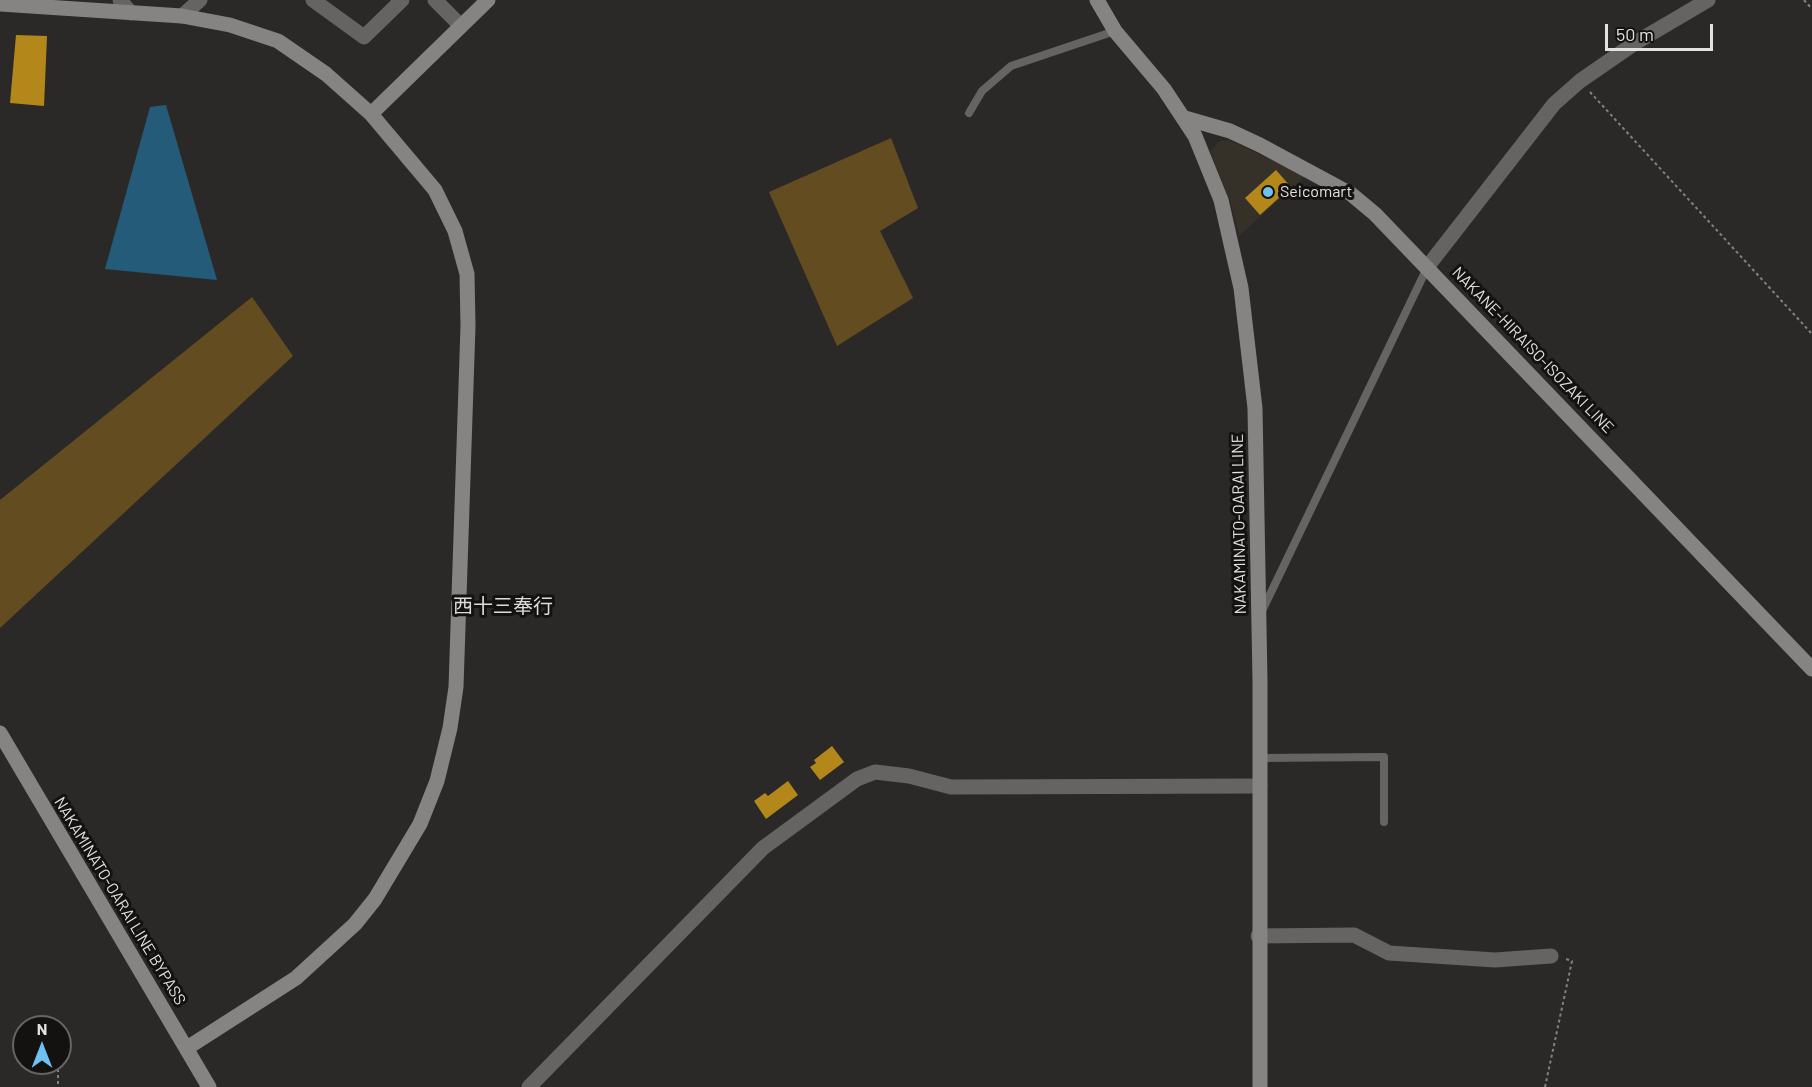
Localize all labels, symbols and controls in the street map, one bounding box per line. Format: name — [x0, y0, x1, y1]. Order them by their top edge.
scale bar — [1608, 12, 1716, 50]
text: 50 m — [1616, 23, 1654, 45]
place label: Seicomart — [1280, 182, 1352, 202]
marker: Seicomart — [1261, 185, 1275, 199]
street label: NAKANE-HIRAISO-ISOZAKI LINE — [1448, 263, 1618, 437]
street label: NAKAMINATO-OARAI LINE — [1228, 434, 1250, 614]
district label: 西十三奉行 — [453, 594, 553, 618]
street label: NAKAMINATO-OARAI LINE BYPASS — [50, 793, 190, 1009]
north arrow — [12, 1015, 72, 1075]
text: N — [37, 1019, 47, 1038]

